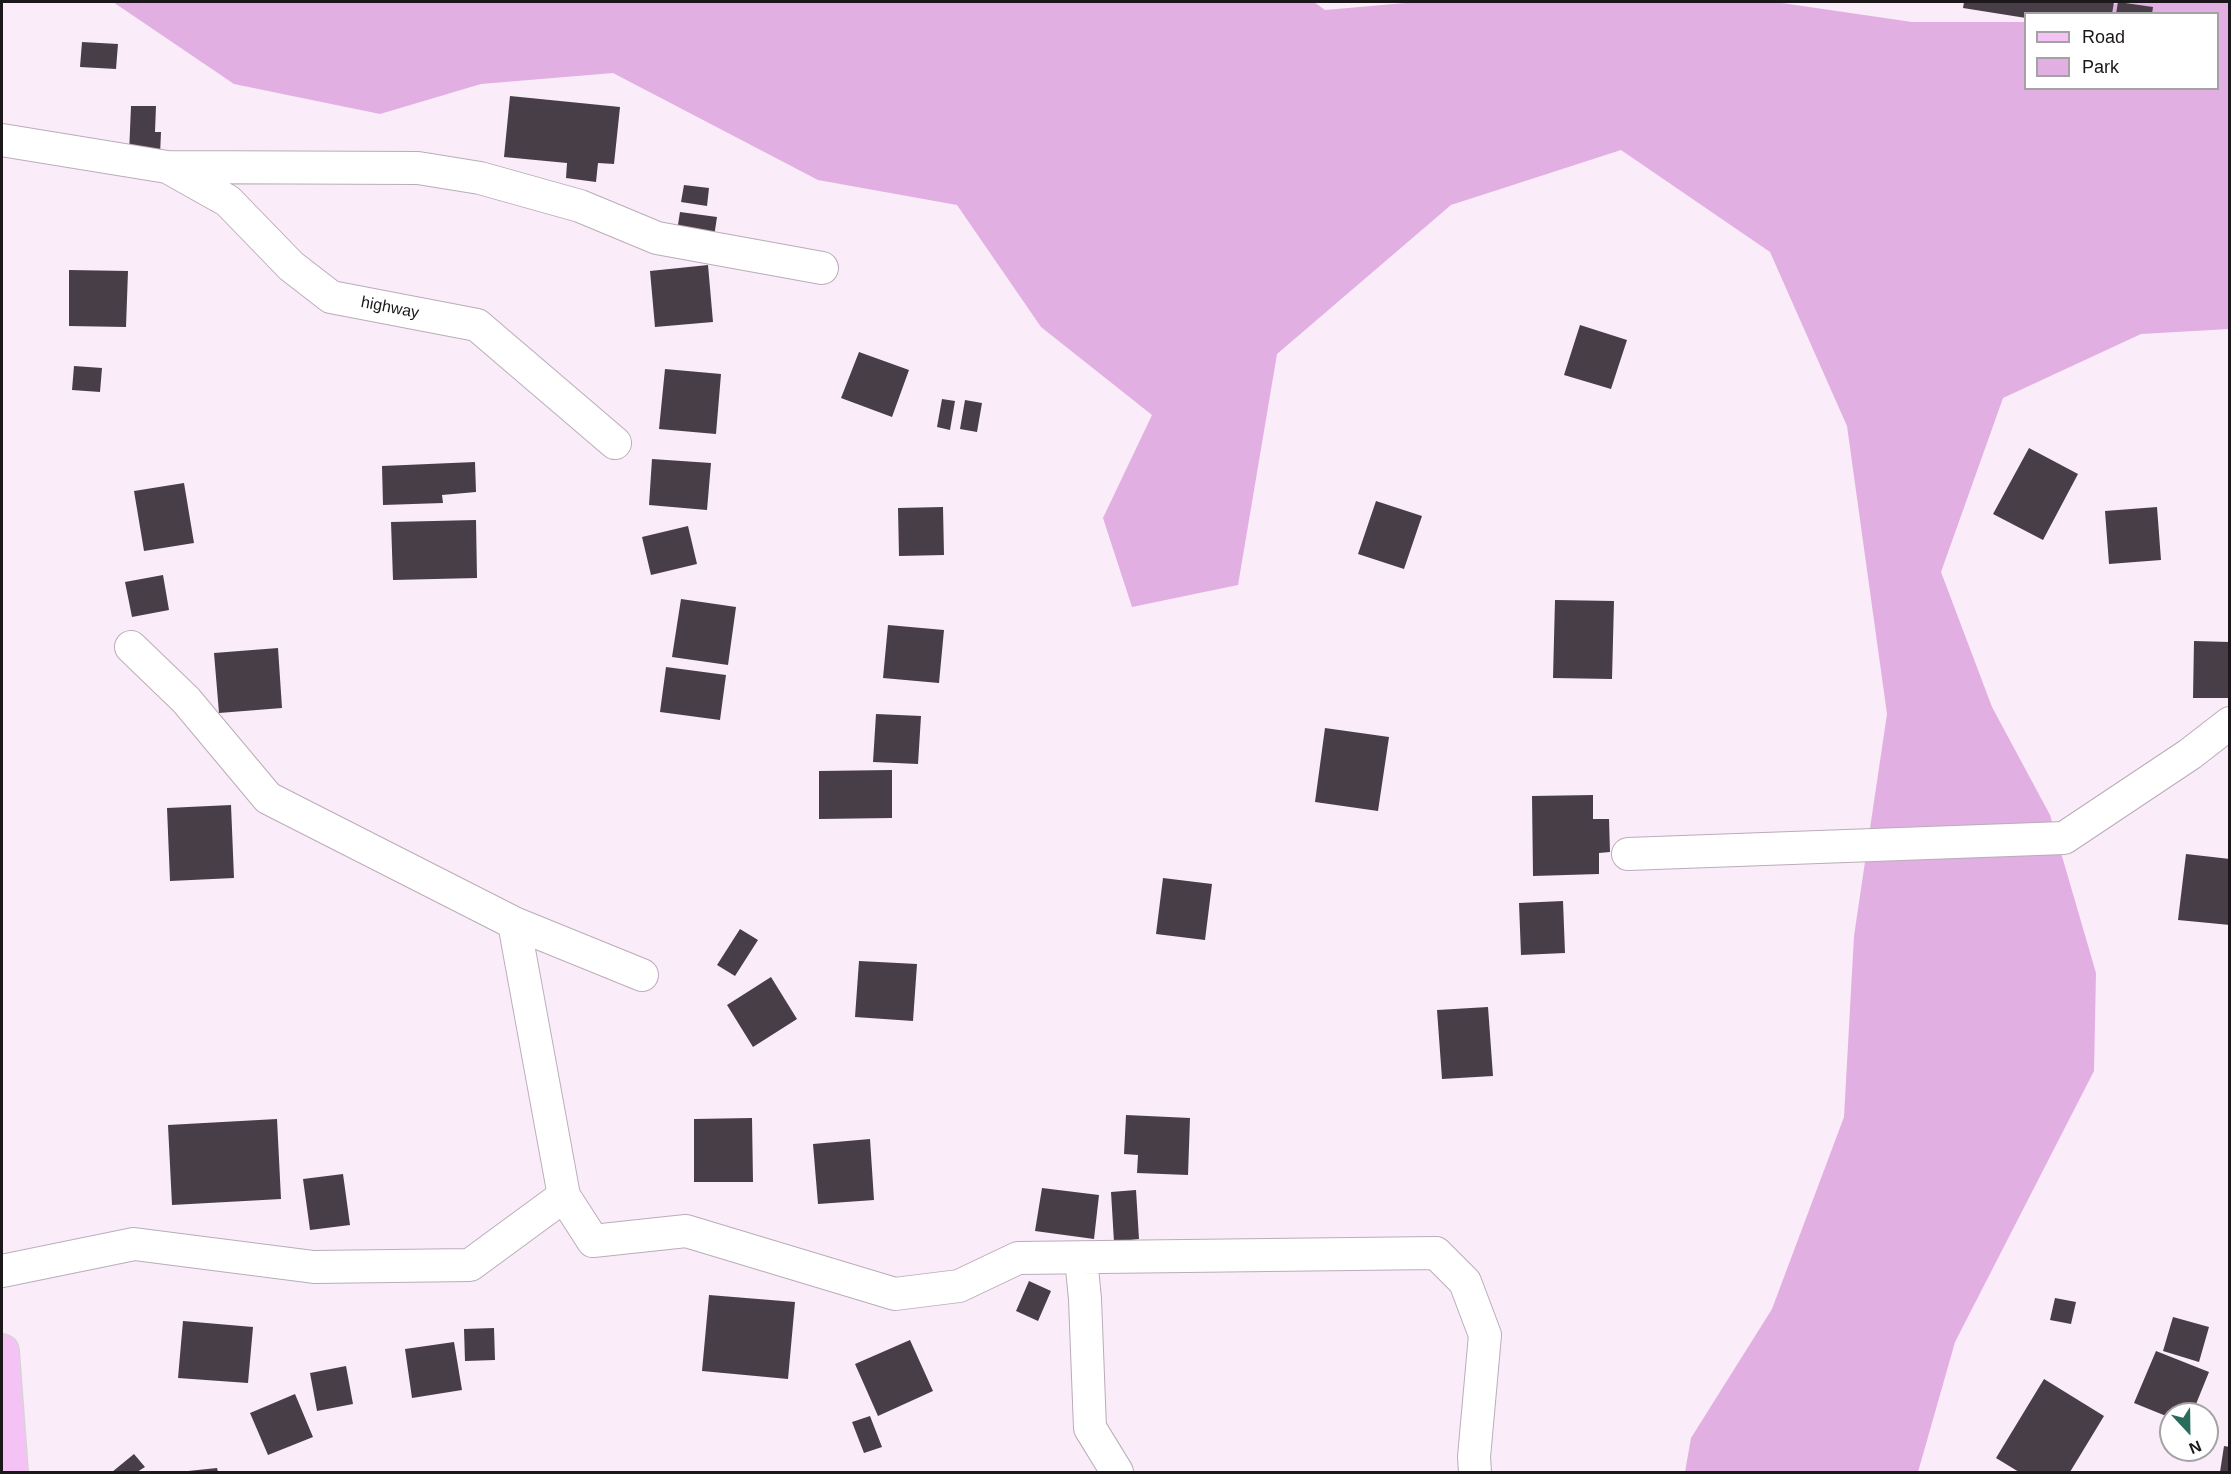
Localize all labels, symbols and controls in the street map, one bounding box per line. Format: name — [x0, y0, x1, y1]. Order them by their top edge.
legend — [2024, 12, 2219, 90]
text: Road — [2082, 27, 2125, 47]
text: Park — [2082, 57, 2119, 77]
street label: highway — [359, 293, 421, 323]
north arrow — [2159, 1402, 2219, 1462]
text: N — [2187, 1437, 2204, 1457]

